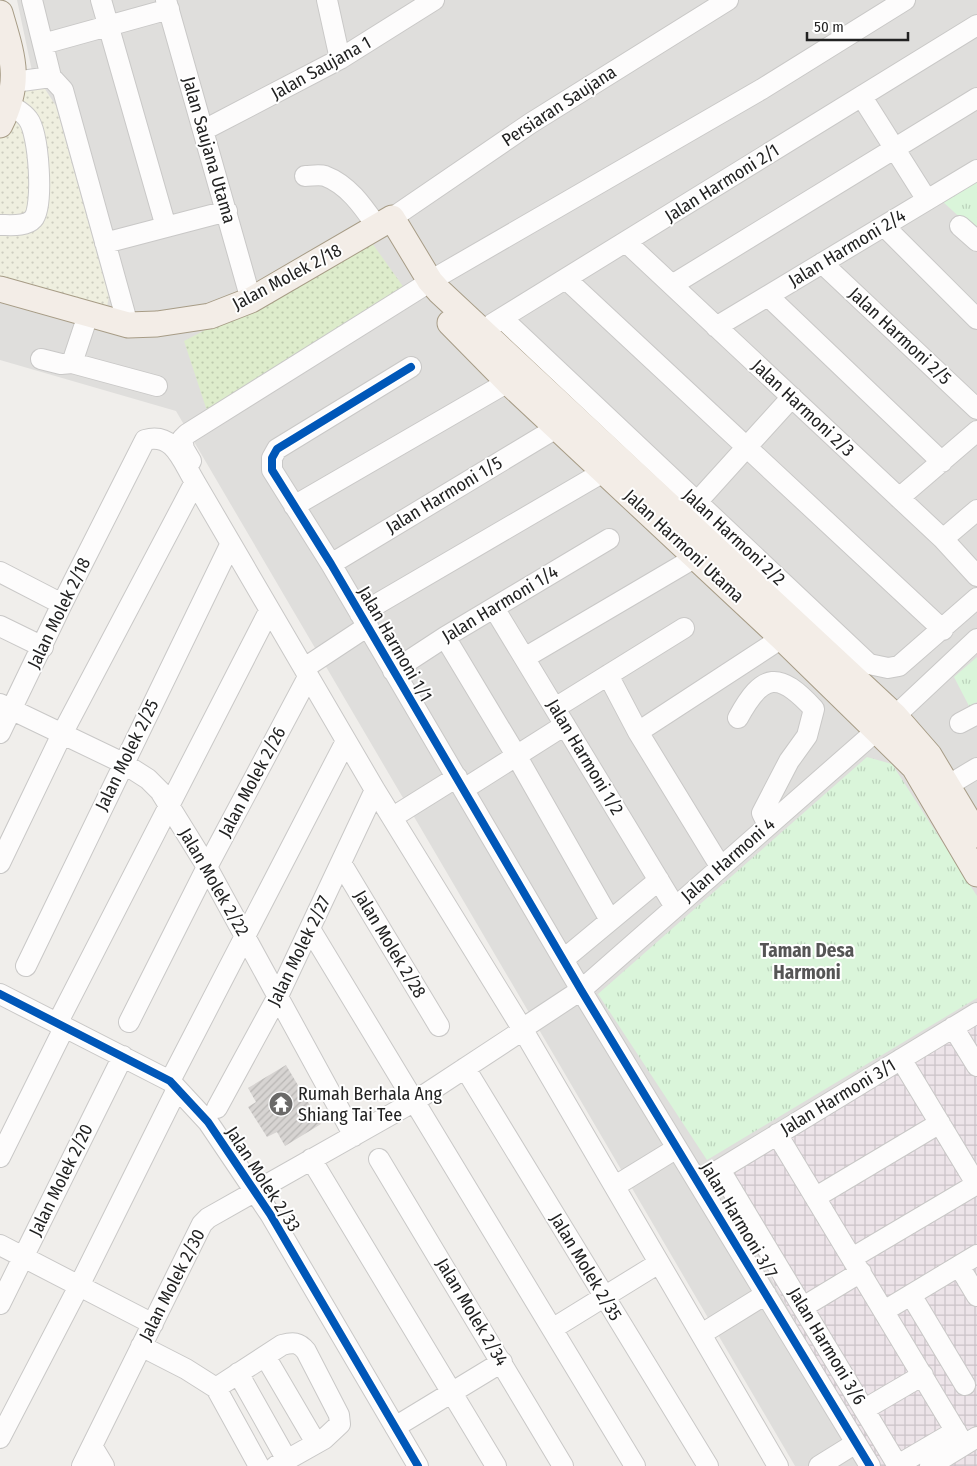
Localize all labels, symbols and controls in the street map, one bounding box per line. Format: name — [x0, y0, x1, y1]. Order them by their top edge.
scale bar — [807, 10, 908, 42]
text: 50 m — [814, 18, 844, 36]
street label: Jalan Saujana 1 — [267, 32, 375, 104]
street label: Persiaran Saujana — [498, 61, 620, 151]
street label: Jalan Saujana Utama — [178, 74, 241, 226]
street label: Jalan Harmoni 2/1 — [661, 139, 783, 227]
street label: Jalan Harmoni 2/4 — [785, 204, 910, 292]
street label: Jalan Molek 2/18 — [229, 239, 345, 315]
street label: Jalan Harmoni 2/5 — [844, 283, 956, 389]
street label: Jalan Harmoni 2/3 — [747, 355, 859, 461]
street label: Jalan Harmoni 1/5 — [382, 452, 506, 538]
street label: Jalan Harmoni 2/2 — [678, 484, 790, 590]
street label: Jalan Harmoni Utama — [619, 485, 749, 607]
street label: Jalan Molek 2/18 — [23, 554, 95, 672]
street label: Jalan Harmoni 1/4 — [438, 561, 562, 647]
street label: Jalan Harmoni 1/1 — [353, 582, 437, 706]
street label: Jalan Harmoni 1/2 — [542, 695, 628, 819]
street label: Jalan Molek 2/25 — [91, 696, 163, 814]
street label: Jalan Molek 2/26 — [214, 723, 290, 841]
street label: Jalan Harmoni 4 — [677, 813, 780, 907]
street label: Jalan Molek 2/22 — [174, 824, 254, 940]
street label: Jalan Molek 2/28 — [349, 886, 431, 1002]
street label: Jalan Molek 2/27 — [263, 892, 335, 1010]
district label: Taman Desa Harmoni — [760, 939, 854, 984]
street label: Jalan Harmoni 3/1 — [776, 1054, 900, 1140]
place label: Rumah Berhala Ang Shiang Tai Tee — [298, 1083, 442, 1126]
temple icon: Rumah Berhala Ang Shiang Tai Tee — [268, 1091, 294, 1117]
street label: Jalan Molek 2/20 — [24, 1120, 98, 1240]
street label: Jalan Molek 2/33 — [221, 1122, 305, 1236]
street label: Jalan Harmoni 3/7 — [696, 1158, 782, 1282]
street label: Jalan Molek 2/35 — [545, 1209, 627, 1325]
street label: Jalan Molek 2/30 — [134, 1225, 210, 1345]
street label: Jalan Molek 2/34 — [431, 1254, 513, 1370]
street label: Jalan Harmoni 3/6 — [783, 1283, 871, 1409]

